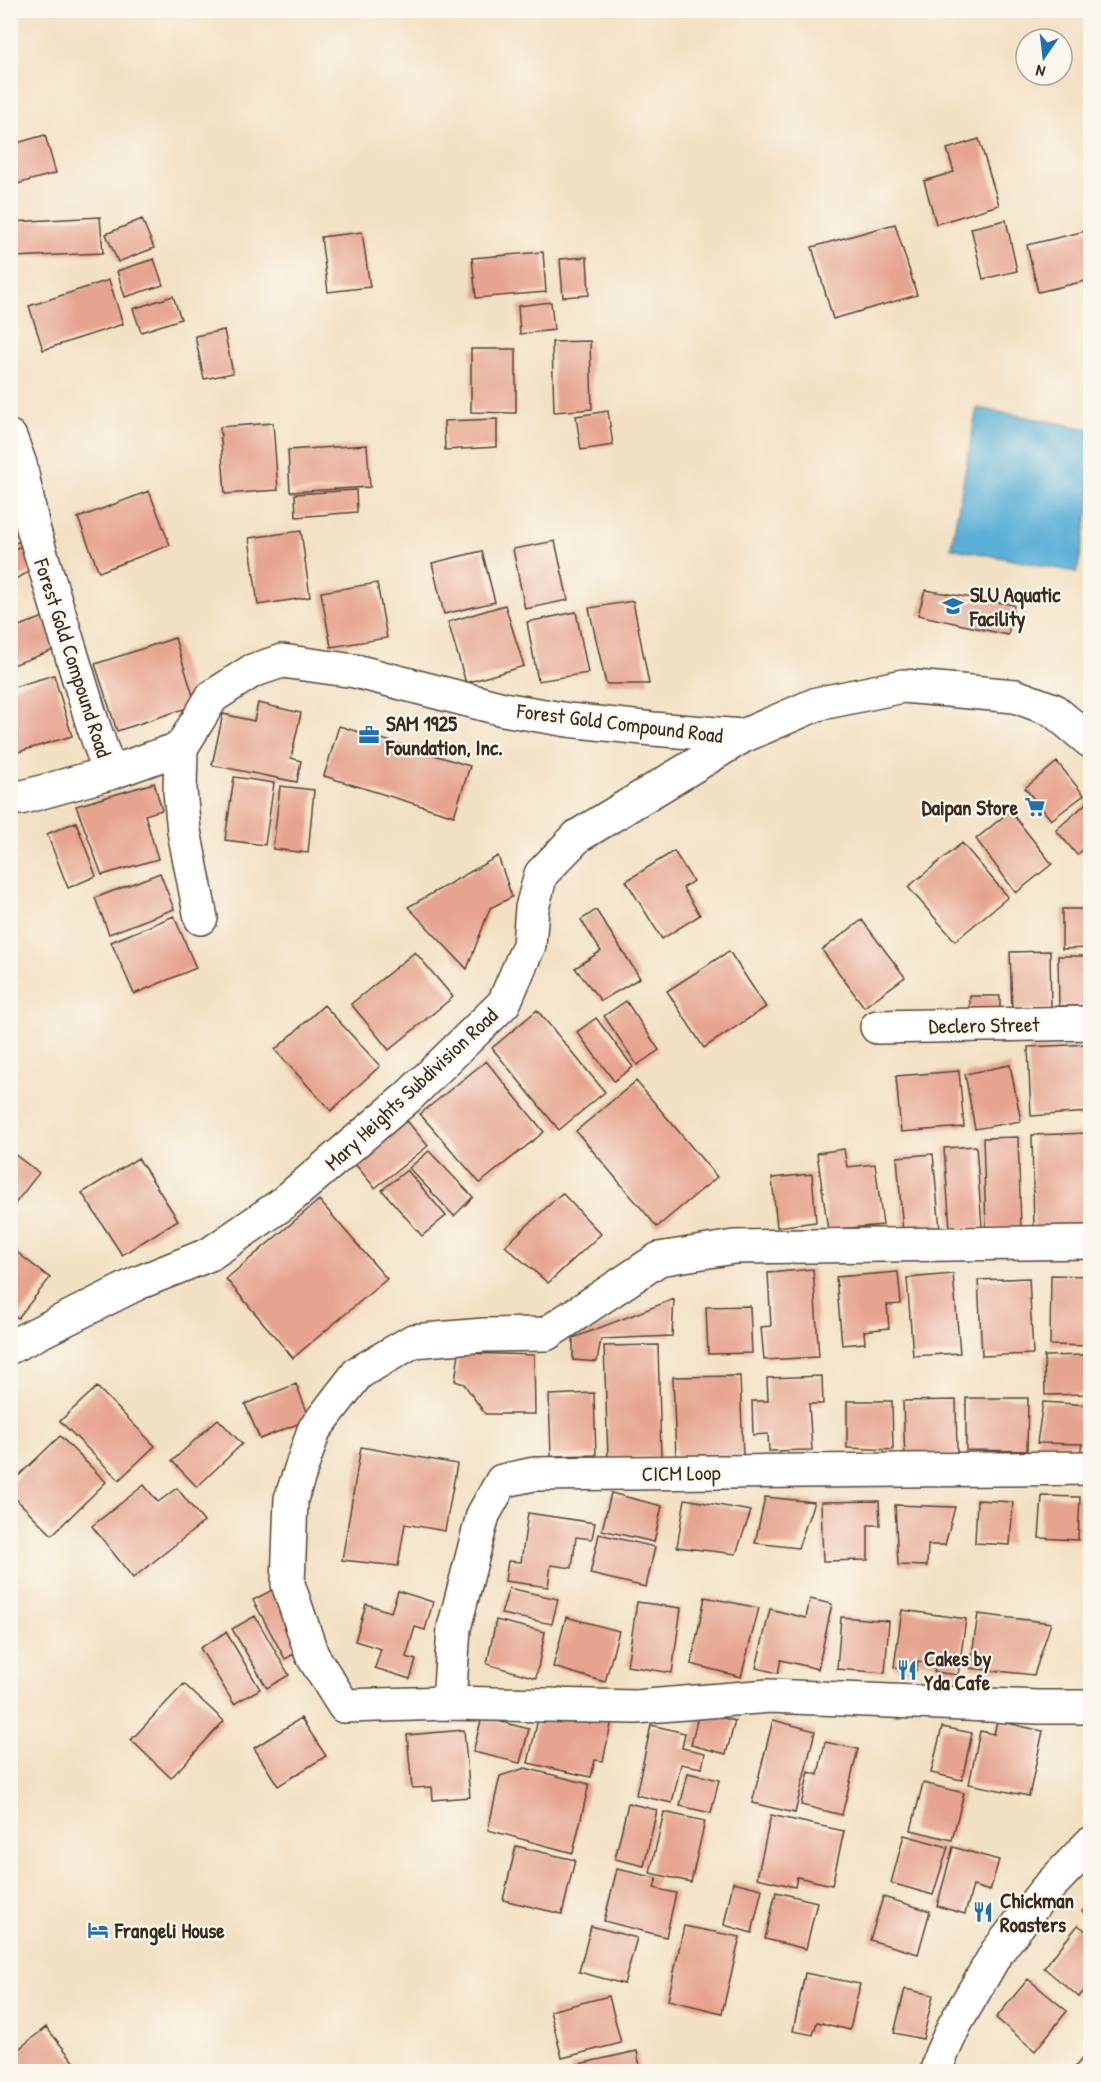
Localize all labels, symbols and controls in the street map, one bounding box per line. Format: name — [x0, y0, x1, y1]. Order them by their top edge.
north arrow — [1014, 27, 1074, 87]
text: N — [1033, 60, 1047, 83]
street label: Forest Gold Compound Road — [27, 554, 119, 761]
place label: SLU Aquatic Facility — [969, 580, 1061, 634]
school or university icon: SLU Aquatic Facility — [941, 594, 965, 618]
street label: Forest Gold Compound Road — [514, 696, 725, 750]
place label: SAM 1925 Foundation, Inc. — [385, 709, 503, 762]
office icon: SAM 1925 Foundation, Inc. — [357, 723, 381, 747]
place label: Daipan Store — [922, 793, 1019, 823]
supermarket icon: Daipan Store — [1023, 795, 1047, 819]
street label: Mary Heights Subdivision Road — [318, 1001, 504, 1177]
street label: Declero Street — [928, 1010, 1040, 1040]
street label: CICM Loop — [641, 1458, 721, 1488]
place label: Cakes by Yda Cafe — [924, 1644, 991, 1697]
restaurant icon: Cakes by Yda Cafe — [895, 1658, 919, 1682]
place label: Chickman Roasters — [1000, 1886, 1074, 1939]
restaurant icon: Chickman Roasters — [971, 1900, 995, 1924]
place label: Frangeli House — [114, 1916, 225, 1946]
hotel icon: Frangeli House — [86, 1918, 110, 1942]

